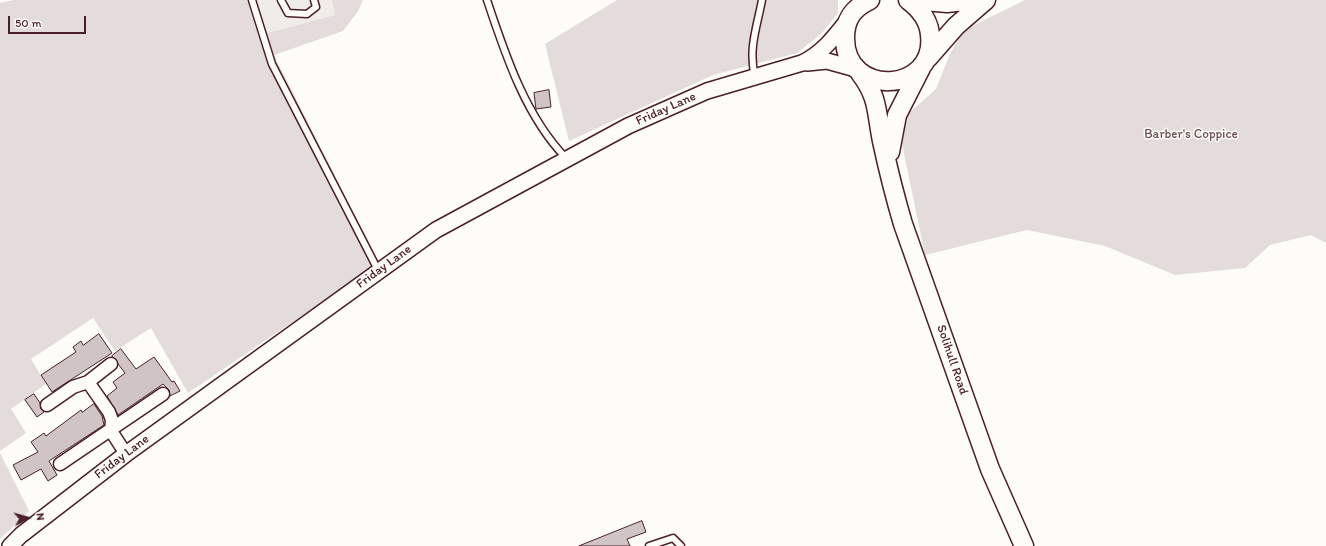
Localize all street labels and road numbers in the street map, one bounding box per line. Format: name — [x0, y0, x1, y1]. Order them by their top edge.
street label: Friday Lane — [633, 89, 699, 129]
street label: Friday Lane — [353, 242, 415, 292]
street label: Solihull Road — [933, 323, 971, 397]
street label: Friday Lane — [92, 431, 152, 483]

